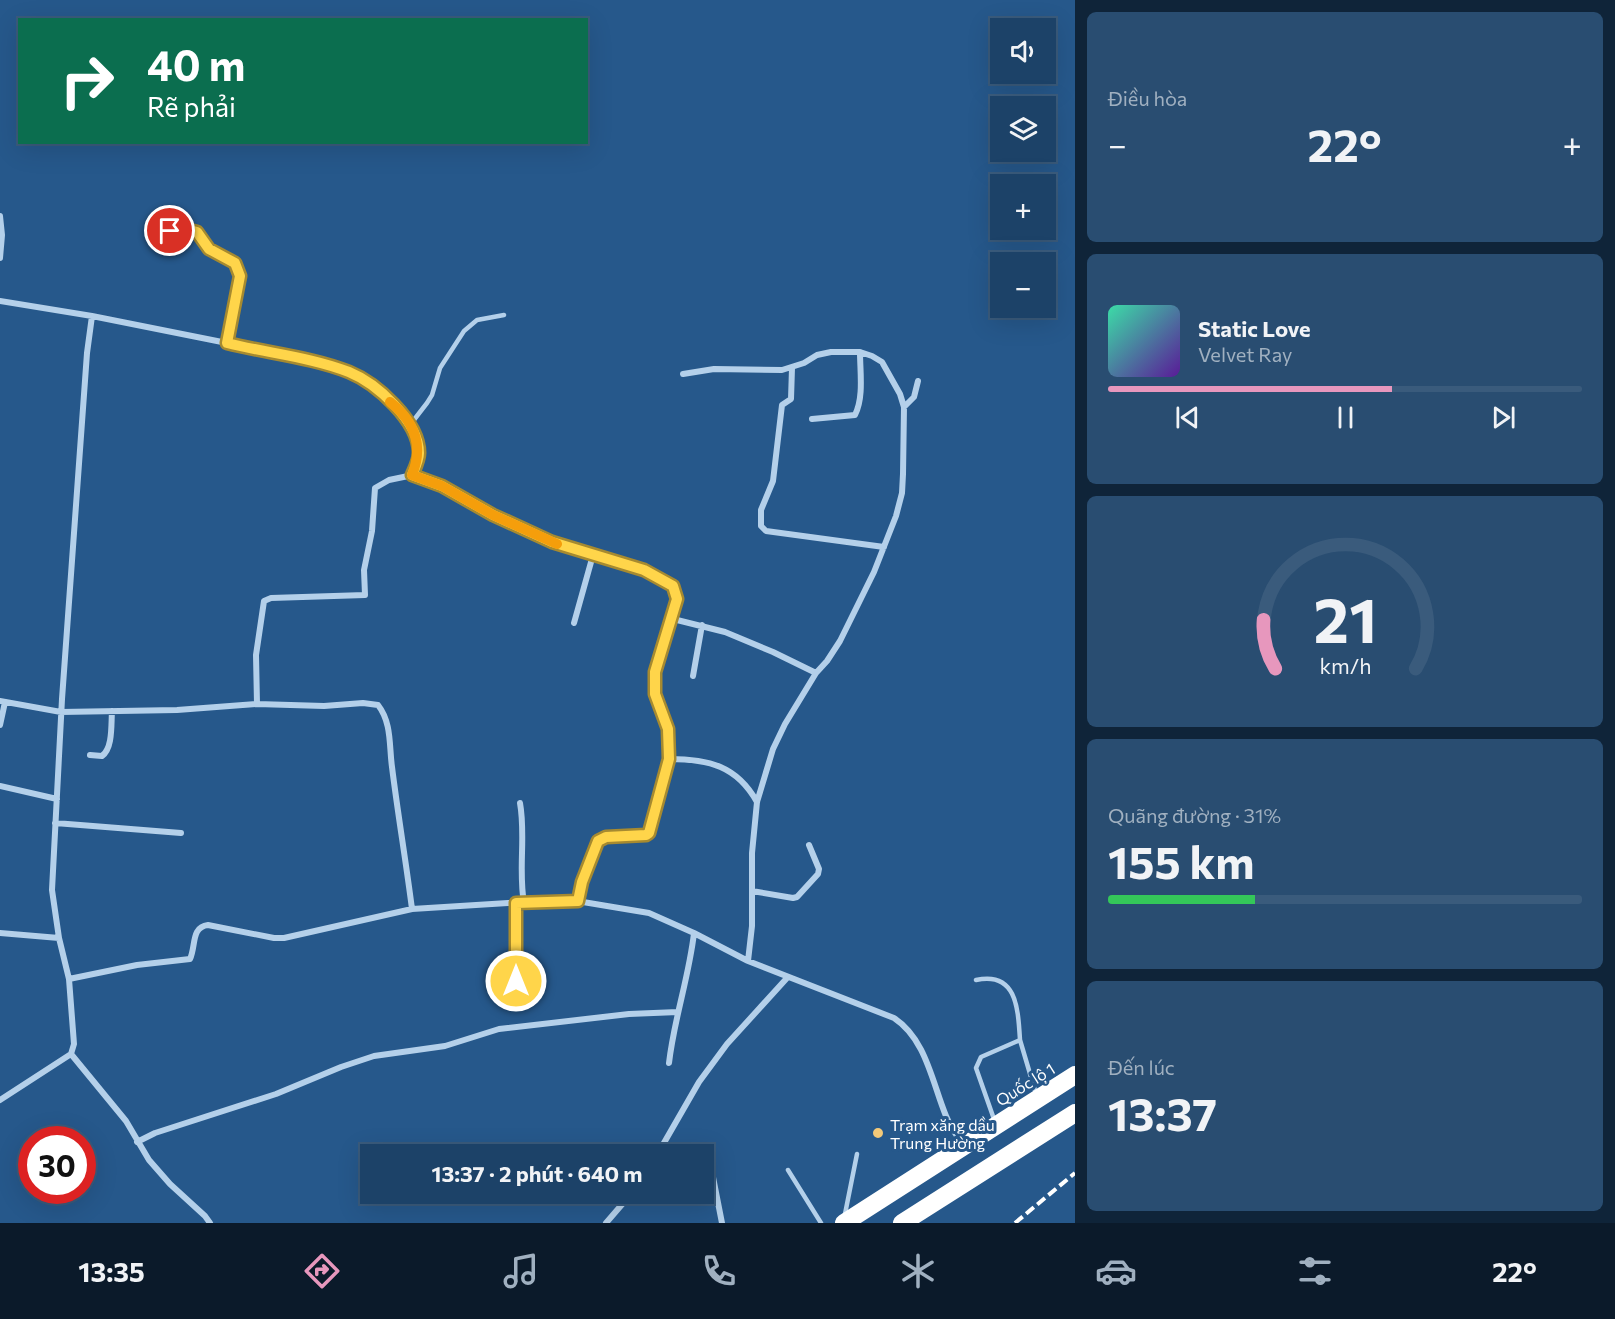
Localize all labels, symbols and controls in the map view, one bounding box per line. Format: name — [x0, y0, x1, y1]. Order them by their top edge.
map controls — [990, 18, 1056, 318]
button: sound — [990, 18, 1056, 84]
text: 40 m — [147, 38, 245, 90]
icon: right — [48, 42, 126, 120]
text: Điều hòa — [1108, 86, 1187, 110]
text: Rẽ phải — [147, 90, 236, 123]
button: layers — [990, 96, 1056, 162]
text: 22° — [1308, 116, 1382, 171]
text: − — [1108, 123, 1127, 164]
text: + — [1563, 123, 1582, 164]
button: + — [990, 174, 1056, 240]
pin — [144, 205, 195, 256]
icon: arrive — [153, 214, 186, 247]
button: − — [990, 252, 1056, 318]
text: Static Love — [1198, 315, 1311, 342]
text: Velvet Ray — [1198, 342, 1292, 366]
icon: previous — [1171, 401, 1204, 434]
icon: pause — [1329, 401, 1362, 434]
icon: next — [1487, 401, 1520, 434]
text: 21 — [1313, 580, 1377, 656]
text: km/h — [1319, 652, 1371, 678]
text: Quãng đường · 31% — [1108, 803, 1281, 827]
text: 155 km — [1108, 833, 1255, 888]
position arrow — [484, 949, 548, 1013]
text: Đến lúc — [1108, 1055, 1175, 1079]
street label: Quốc lộ 1 — [992, 1058, 1058, 1110]
text: 13:37 — [1108, 1085, 1217, 1140]
place label: Trạm xăng dầu Trung Hường — [890, 1115, 995, 1152]
speed limit sign: 30 — [18, 1126, 96, 1204]
marker: Trạm xăng dầu Trung Hường — [871, 1126, 885, 1140]
text: 13:37 · 2 phút · 640 m — [431, 1160, 643, 1187]
icon: directions — [301, 1250, 343, 1292]
icon: music — [500, 1250, 542, 1292]
icon: phone — [698, 1250, 740, 1292]
icon: climate — [897, 1250, 939, 1292]
icon: car — [1095, 1250, 1137, 1292]
icon: filters — [1294, 1250, 1336, 1292]
text: 13:35 — [78, 1255, 145, 1288]
text: 22° — [1492, 1255, 1537, 1288]

